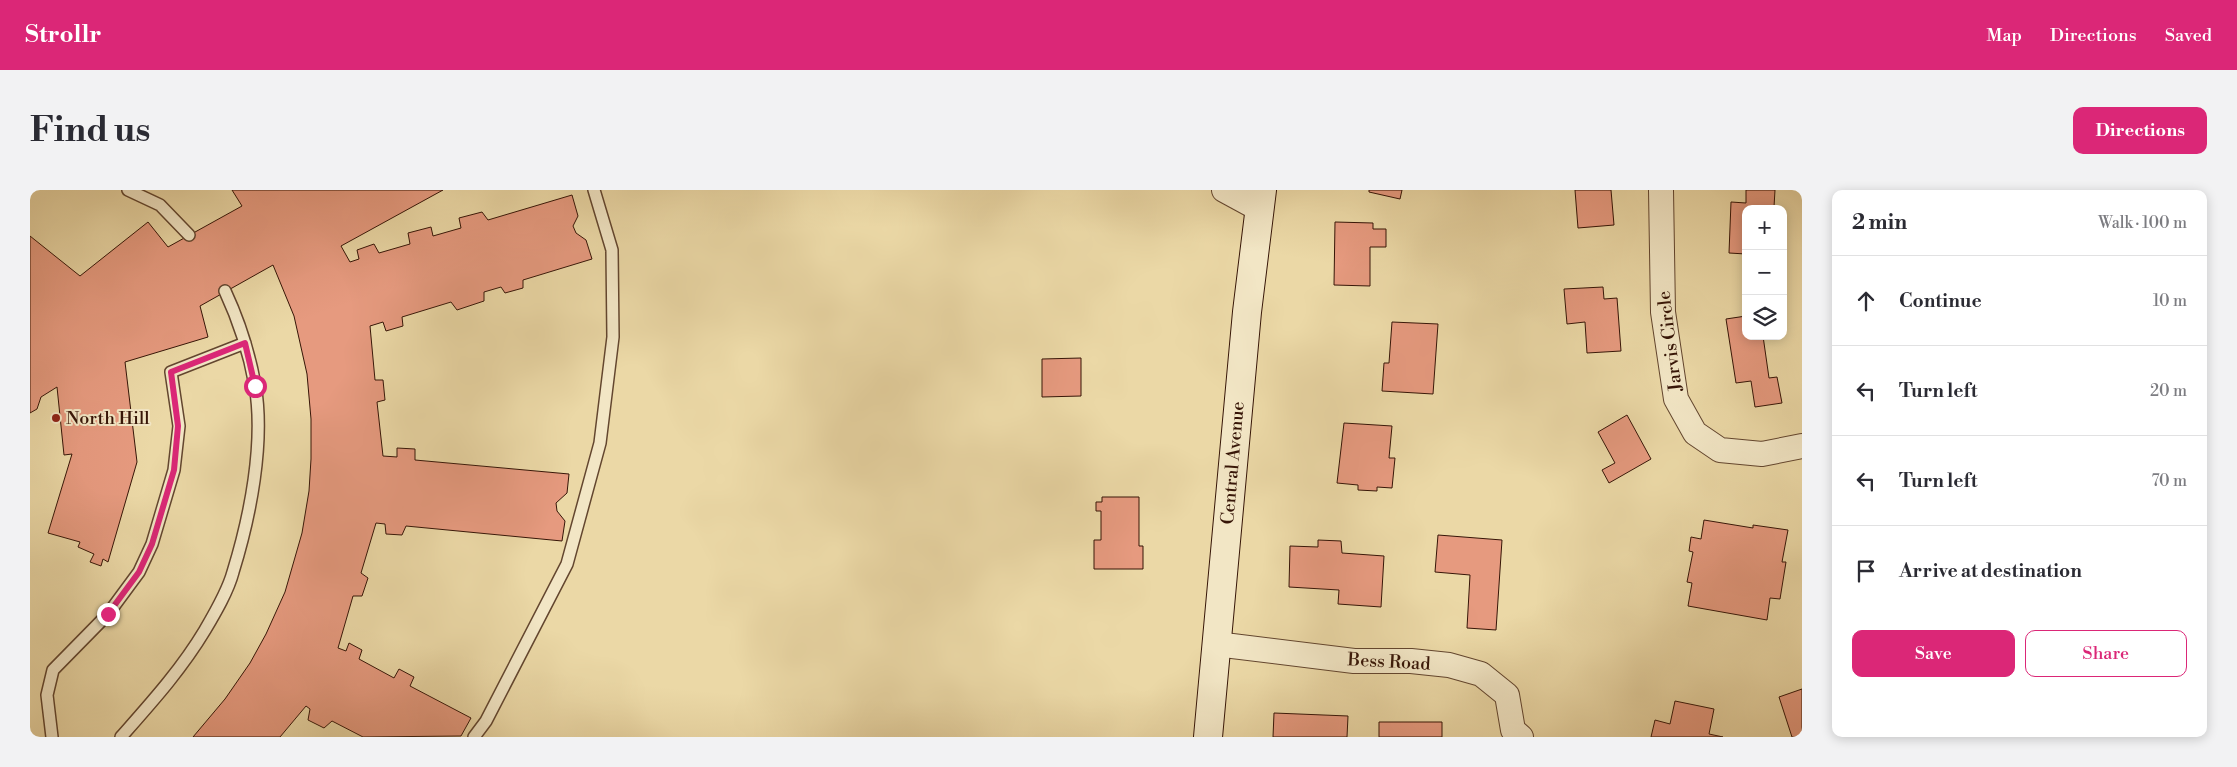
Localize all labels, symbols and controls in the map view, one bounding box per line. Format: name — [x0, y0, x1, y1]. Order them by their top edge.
text: Strollr — [25, 20, 101, 50]
text: Map — [1986, 24, 2022, 47]
text: Directions — [2050, 24, 2137, 47]
text: Saved — [2165, 24, 2212, 47]
button: Directions — [2073, 107, 2207, 154]
text: Find us — [30, 109, 150, 152]
map controls — [1742, 205, 1787, 340]
button: + — [1742, 205, 1787, 250]
text: 2 min — [1852, 210, 1907, 236]
text: Walk · 100 m — [2098, 213, 2187, 233]
button: − — [1742, 250, 1787, 295]
icon: ahead — [1852, 287, 1880, 315]
street label: Jarvis Circle — [1652, 289, 1688, 394]
text: Continue — [1899, 289, 1982, 313]
text: 10 m — [2153, 291, 2187, 311]
button: layers — [1742, 295, 1787, 340]
route start — [244, 375, 267, 398]
icon: left — [1852, 377, 1880, 405]
text: Turn left — [1899, 379, 1978, 403]
text: 20 m — [2150, 381, 2187, 401]
street label: Central Avenue — [1216, 400, 1250, 526]
place label: North Hill — [66, 407, 150, 430]
marker: North Hill — [50, 412, 62, 424]
icon: left — [1852, 467, 1880, 495]
text: Turn left — [1899, 469, 1978, 493]
text: 70 m — [2151, 471, 2187, 491]
icon: arrive — [1852, 557, 1880, 585]
text: Arrive at destination — [1899, 559, 2082, 583]
route end — [97, 603, 120, 626]
button: Save — [1852, 630, 2015, 677]
button: Share — [2025, 630, 2187, 677]
street label: Bess Road — [1346, 648, 1432, 676]

